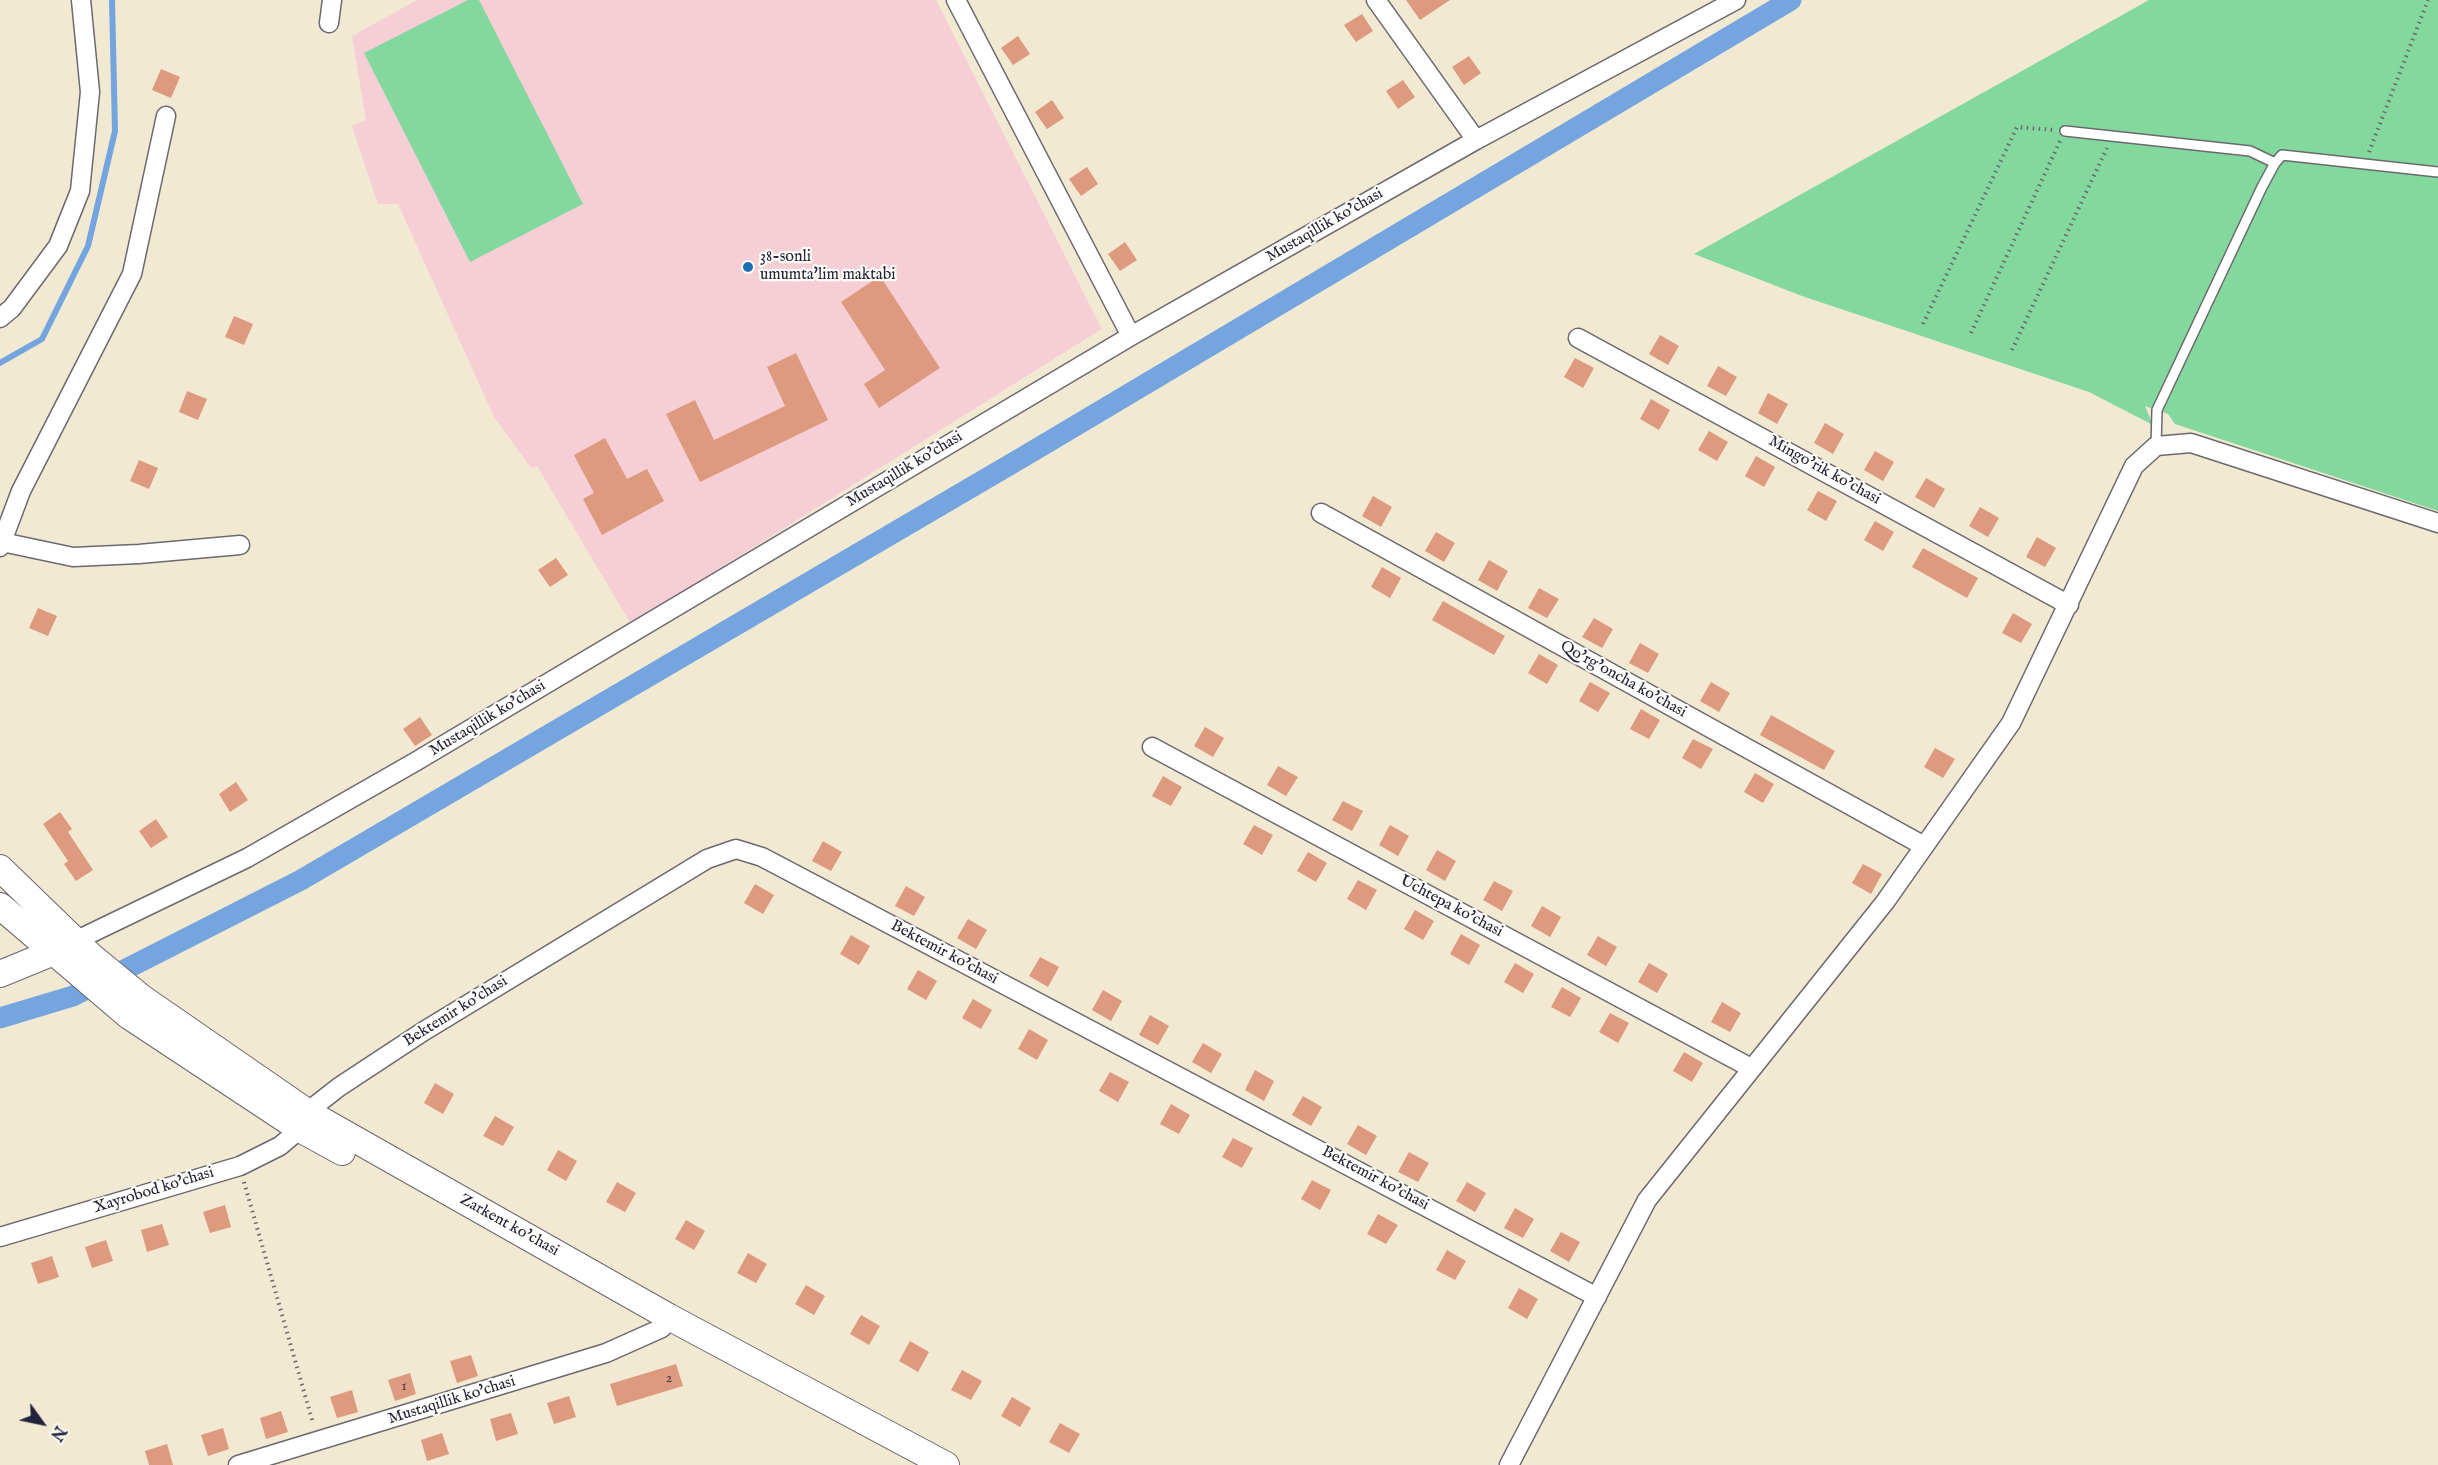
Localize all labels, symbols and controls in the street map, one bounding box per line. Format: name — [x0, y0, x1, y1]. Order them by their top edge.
street label: Mustaqillik ko'chasi — [1263, 185, 1387, 267]
place label: 38-sonli umumta'lim maktabi — [760, 248, 895, 286]
marker: 38-sonli umumta'lim maktabi — [741, 260, 755, 274]
street label: Mustaqillik ko'chasi — [843, 428, 967, 512]
street label: Mingo'rik ko'chasi — [1765, 432, 1883, 510]
street label: Qo'rg'oncha ko'chasi — [1557, 637, 1689, 723]
street label: Mustaqillik ko'chasi — [426, 677, 550, 761]
street label: Uchtepa ko'chasi — [1396, 872, 1506, 942]
street label: Bektemir ko'chasi — [887, 917, 1001, 989]
street label: Bektemir ko'chasi — [401, 972, 511, 1052]
street label: Bektemir ko'chasi — [1318, 1143, 1432, 1215]
street label: Xayrobod ko'chasi — [92, 1164, 216, 1218]
street label: Zarkent ko'chasi — [456, 1191, 562, 1261]
house number: 2 — [666, 1371, 672, 1387]
street label: Mustaqillik ko'chasi — [386, 1373, 518, 1429]
house number: 1 — [401, 1379, 407, 1395]
north arrow — [12, 1393, 72, 1453]
text: N — [45, 1422, 69, 1444]

